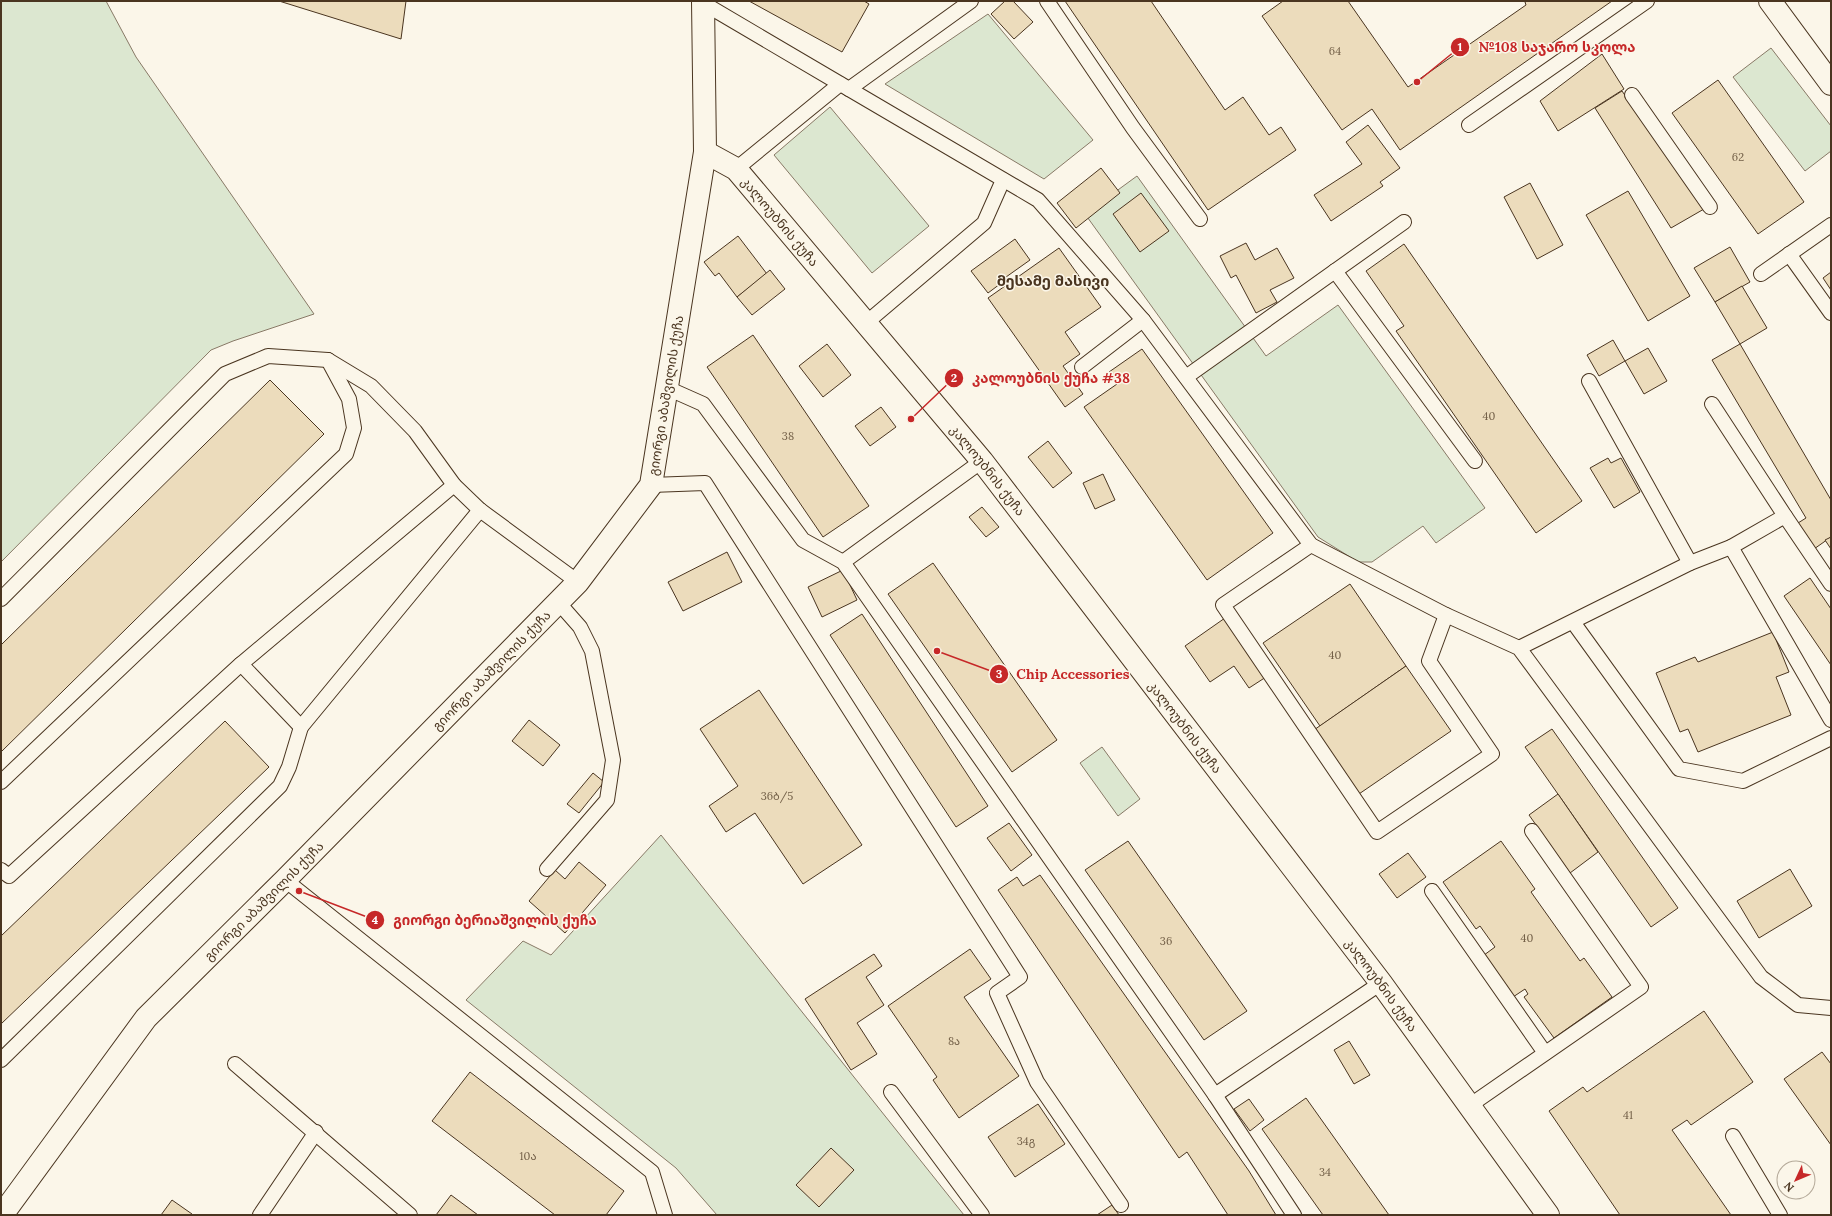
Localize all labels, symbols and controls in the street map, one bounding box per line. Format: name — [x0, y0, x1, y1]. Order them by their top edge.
callout: №108 საჯარო სკოლა — [1450, 34, 1643, 60]
text: №108 საჯარო სკოლა — [1479, 38, 1635, 56]
text: 1 — [1458, 39, 1463, 54]
house number: 64 — [1329, 44, 1341, 58]
house number: 62 — [1732, 150, 1744, 164]
street label: კალოუბნის ქუჩა — [738, 173, 823, 270]
district label: მესამე მასივი — [997, 271, 1109, 290]
street label: გიორგი აბაშვილის ქუჩა — [644, 314, 687, 477]
callout: კალოუბნის ქუჩა #38 — [944, 365, 1138, 391]
text: კალოუბნის ქუჩა #38 — [972, 369, 1130, 387]
text: 2 — [951, 370, 957, 385]
house number: 40 — [1483, 409, 1496, 423]
street label: კალოუბნის ქუჩა — [946, 421, 1029, 519]
house number: 38 — [782, 429, 794, 443]
street label: გიორგი აბაშვილის ქუჩა — [428, 607, 554, 734]
house number: 40 — [1329, 648, 1342, 662]
callout: Chip Accessories — [989, 661, 1138, 687]
text: Chip Accessories — [1016, 665, 1130, 683]
text: 3 — [996, 666, 1003, 681]
street label: კალოუბნის ქუჩა — [1145, 677, 1226, 777]
house number: 36ბ/5 — [761, 789, 793, 804]
street label: გიორგი აბაშვილის ქუჩა — [200, 838, 327, 964]
callout: გიორგი ბერიაშვილის ქუჩა — [365, 907, 604, 933]
text: გიორგი ბერიაშვილის ქუჩა — [393, 911, 597, 929]
text: 4 — [372, 912, 379, 927]
house number: 40 — [1521, 931, 1534, 945]
house number: 36 — [1160, 934, 1172, 948]
street label: კალოუბნის ქუჩა — [1341, 935, 1422, 1035]
house number: 8ა — [948, 1034, 960, 1048]
house number: 41 — [1623, 1108, 1633, 1122]
house number: 34გ — [1017, 1134, 1035, 1148]
house number: 10ა — [520, 1149, 536, 1163]
north arrow — [1776, 1160, 1816, 1200]
house number: 34 — [1319, 1165, 1331, 1179]
text: N — [1780, 1179, 1797, 1195]

